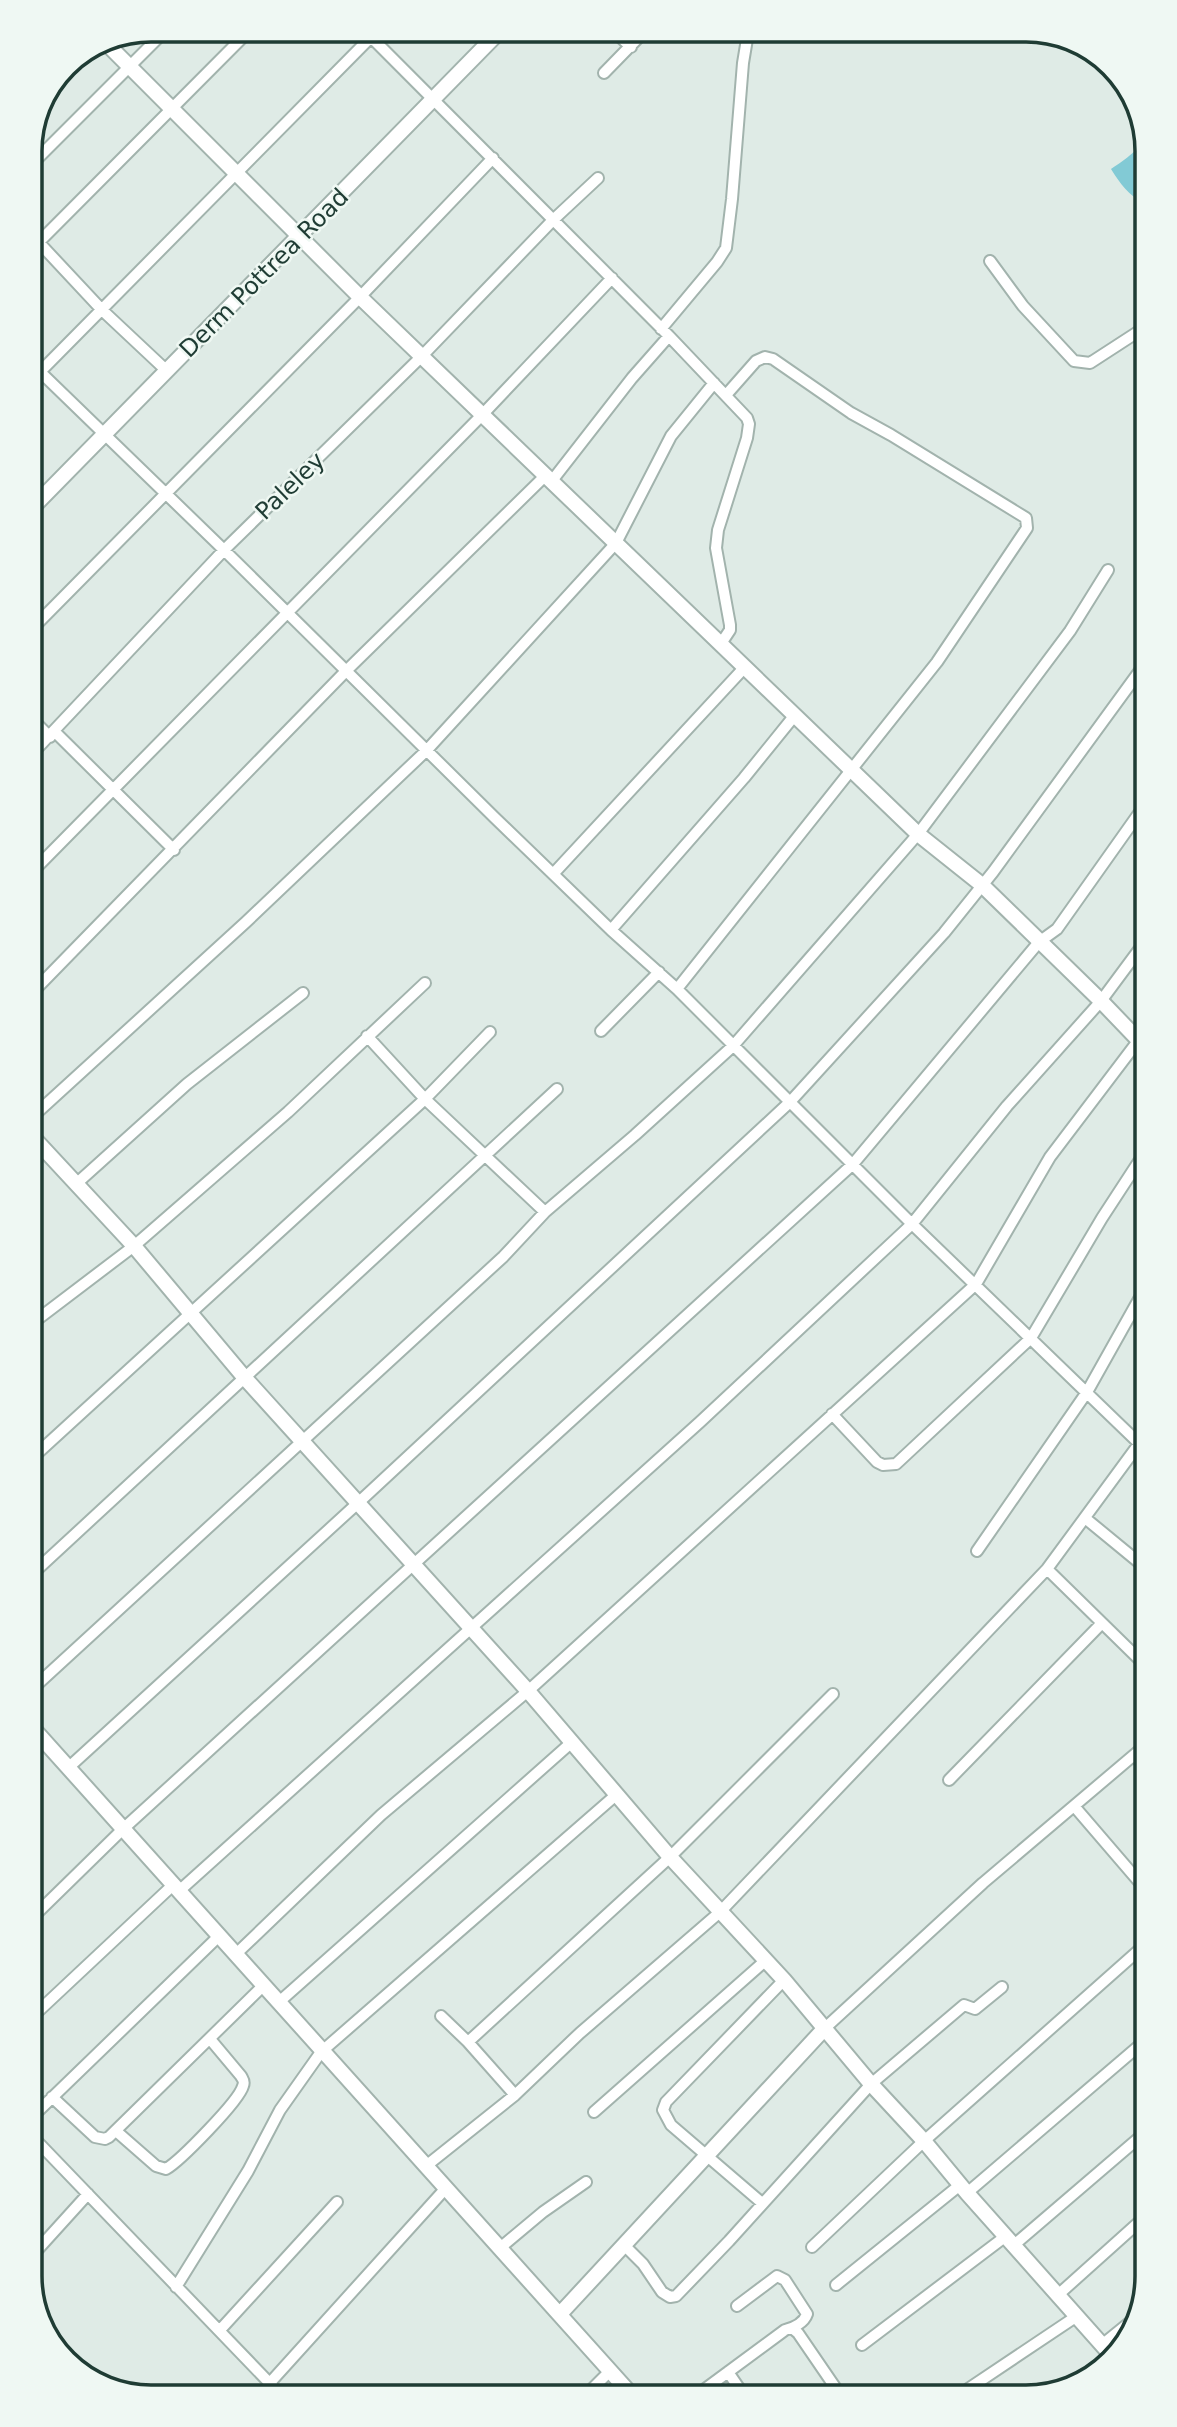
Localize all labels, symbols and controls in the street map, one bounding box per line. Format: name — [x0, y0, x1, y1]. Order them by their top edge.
street label: Derm Pottrea Road — [174, 183, 354, 363]
street label: Paleley — [250, 446, 330, 526]

